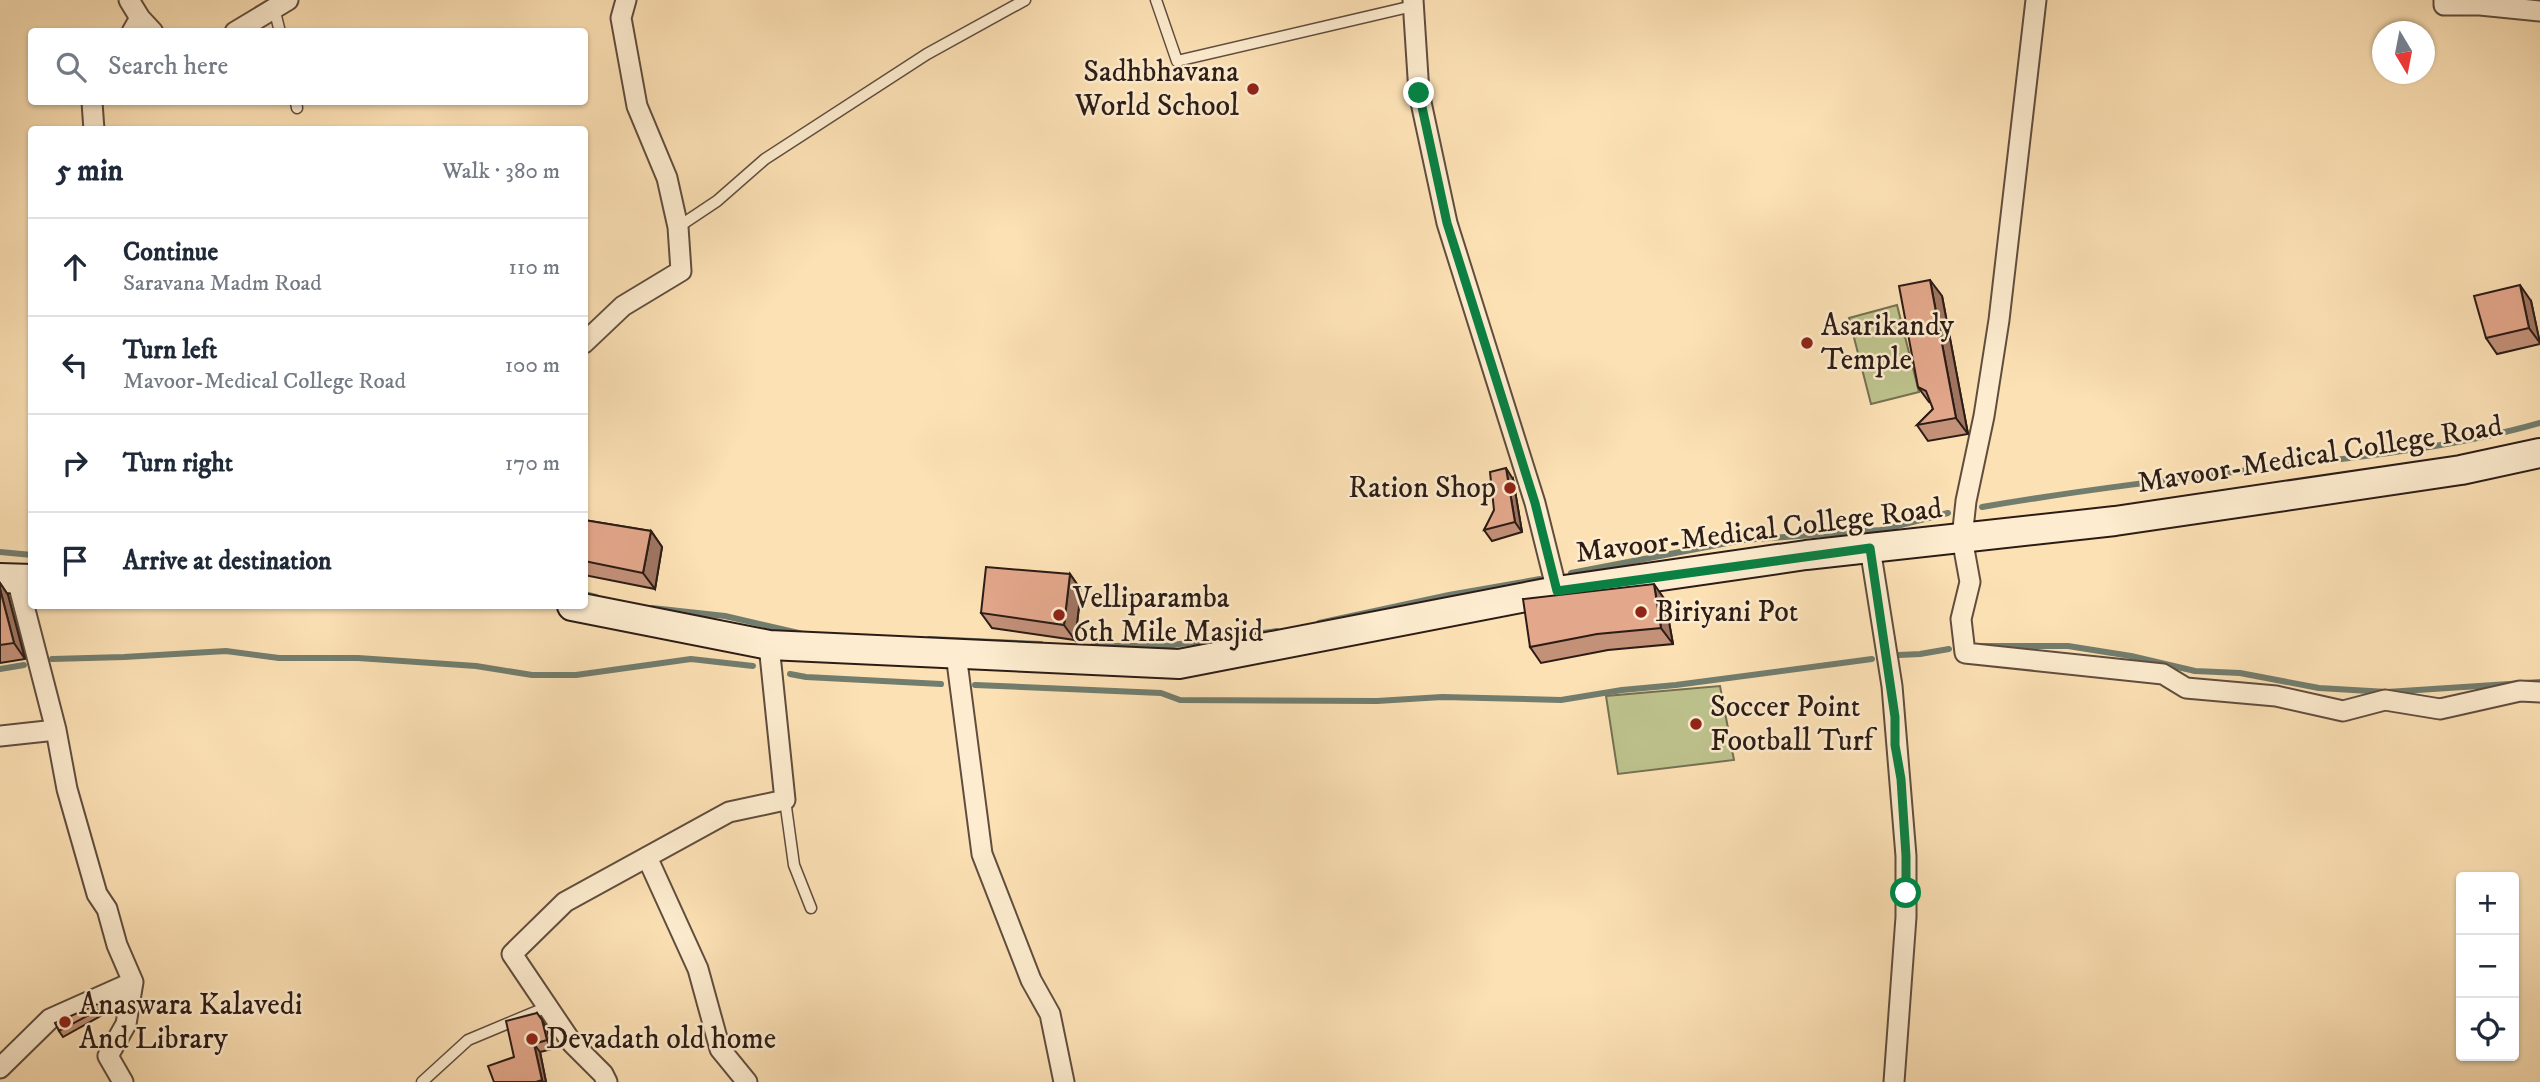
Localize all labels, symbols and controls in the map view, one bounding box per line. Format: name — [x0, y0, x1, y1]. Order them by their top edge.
north arrow — [2372, 21, 2435, 84]
search box — [28, 28, 588, 105]
icon: search — [52, 48, 90, 86]
text: Search here — [108, 50, 228, 83]
place label: Sadhbhavana World School — [1074, 54, 1239, 125]
route end — [1403, 77, 1434, 108]
marker: Sadhbhavana World School — [1245, 81, 1261, 97]
text: 5 min — [56, 153, 123, 190]
text: Walk · 380 m — [442, 157, 560, 186]
text: Continue — [123, 236, 218, 269]
icon: ahead — [56, 248, 94, 286]
text: 110 m — [509, 253, 560, 282]
text: Saravana Madm Road — [123, 269, 322, 298]
place label: Asarikandy Temple — [1821, 308, 1955, 379]
text: Turn left — [123, 334, 217, 367]
marker: Asarikandy Temple — [1799, 335, 1815, 351]
icon: left — [56, 346, 94, 384]
text: 100 m — [505, 351, 560, 380]
text: Mavoor-Medical College Road — [123, 367, 406, 396]
street label: Mavoor-Medical College Road — [2135, 408, 2505, 502]
icon: right — [56, 444, 94, 482]
text: Turn right — [123, 447, 233, 480]
text: 170 m — [505, 449, 560, 478]
place label: Ration Shop — [1348, 470, 1496, 507]
marker: Ration Shop — [1502, 480, 1518, 496]
street label: Mavoor-Medical College Road — [1574, 490, 1944, 572]
icon: arrive — [56, 542, 94, 580]
text: Arrive at destination — [123, 545, 332, 578]
place label: Velliparamba 6th Mile Masjid — [1072, 580, 1263, 651]
place label: Biriyani Pot — [1655, 594, 1798, 631]
marker: Biriyani Pot — [1633, 604, 1649, 620]
marker: Velliparamba 6th Mile Masjid — [1051, 607, 1067, 623]
place label: Soccer Point Football Turf — [1710, 689, 1878, 760]
marker: Soccer Point Football Turf — [1688, 716, 1704, 732]
map controls — [2456, 872, 2519, 1061]
button: + — [2456, 872, 2519, 935]
route start — [1890, 877, 1921, 908]
button: − — [2456, 935, 2519, 998]
place label: Anaswara Kalavedi And Library — [79, 987, 302, 1058]
button: locate — [2456, 998, 2519, 1061]
marker: Anaswara Kalavedi And Library — [57, 1014, 73, 1030]
place label: Devadath old home — [546, 1021, 776, 1058]
marker: Devadath old home — [524, 1031, 540, 1047]

